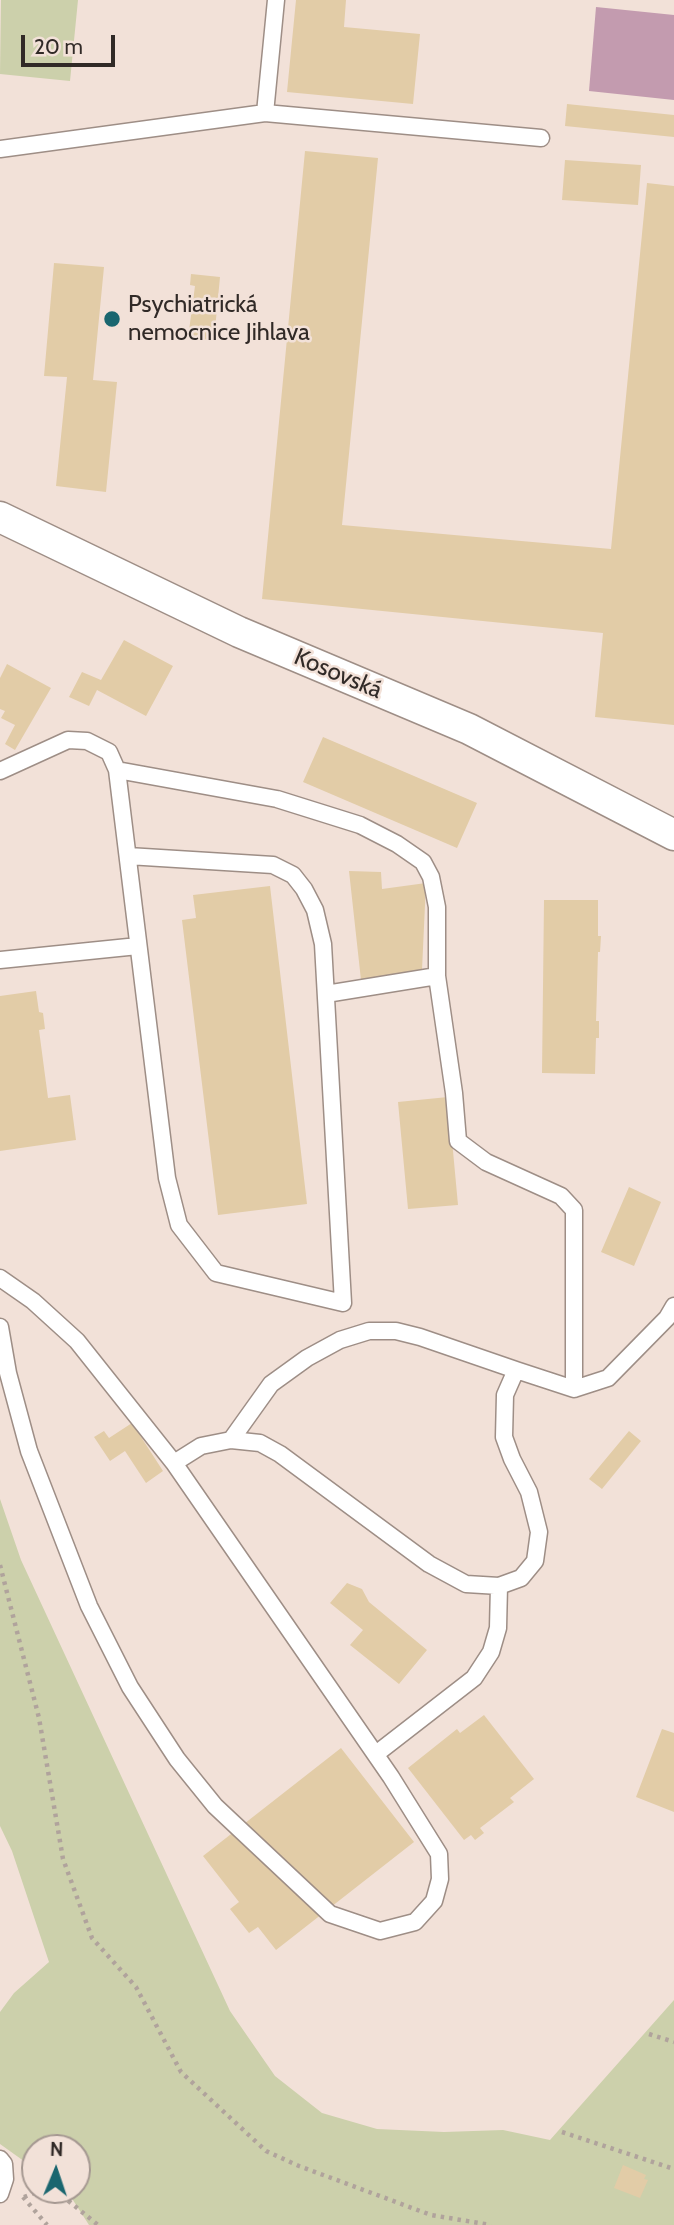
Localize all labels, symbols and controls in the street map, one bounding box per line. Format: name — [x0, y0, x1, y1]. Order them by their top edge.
scale bar — [24, 21, 119, 65]
text: 20 m — [34, 34, 83, 59]
place label: Psychiatrická nemocnice Jihlava — [128, 291, 310, 347]
marker: Psychiatrická nemocnice Jihlava — [102, 309, 122, 329]
street label: Kosovská — [290, 643, 386, 705]
north arrow — [21, 2134, 91, 2204]
text: N — [50, 2138, 64, 2161]

